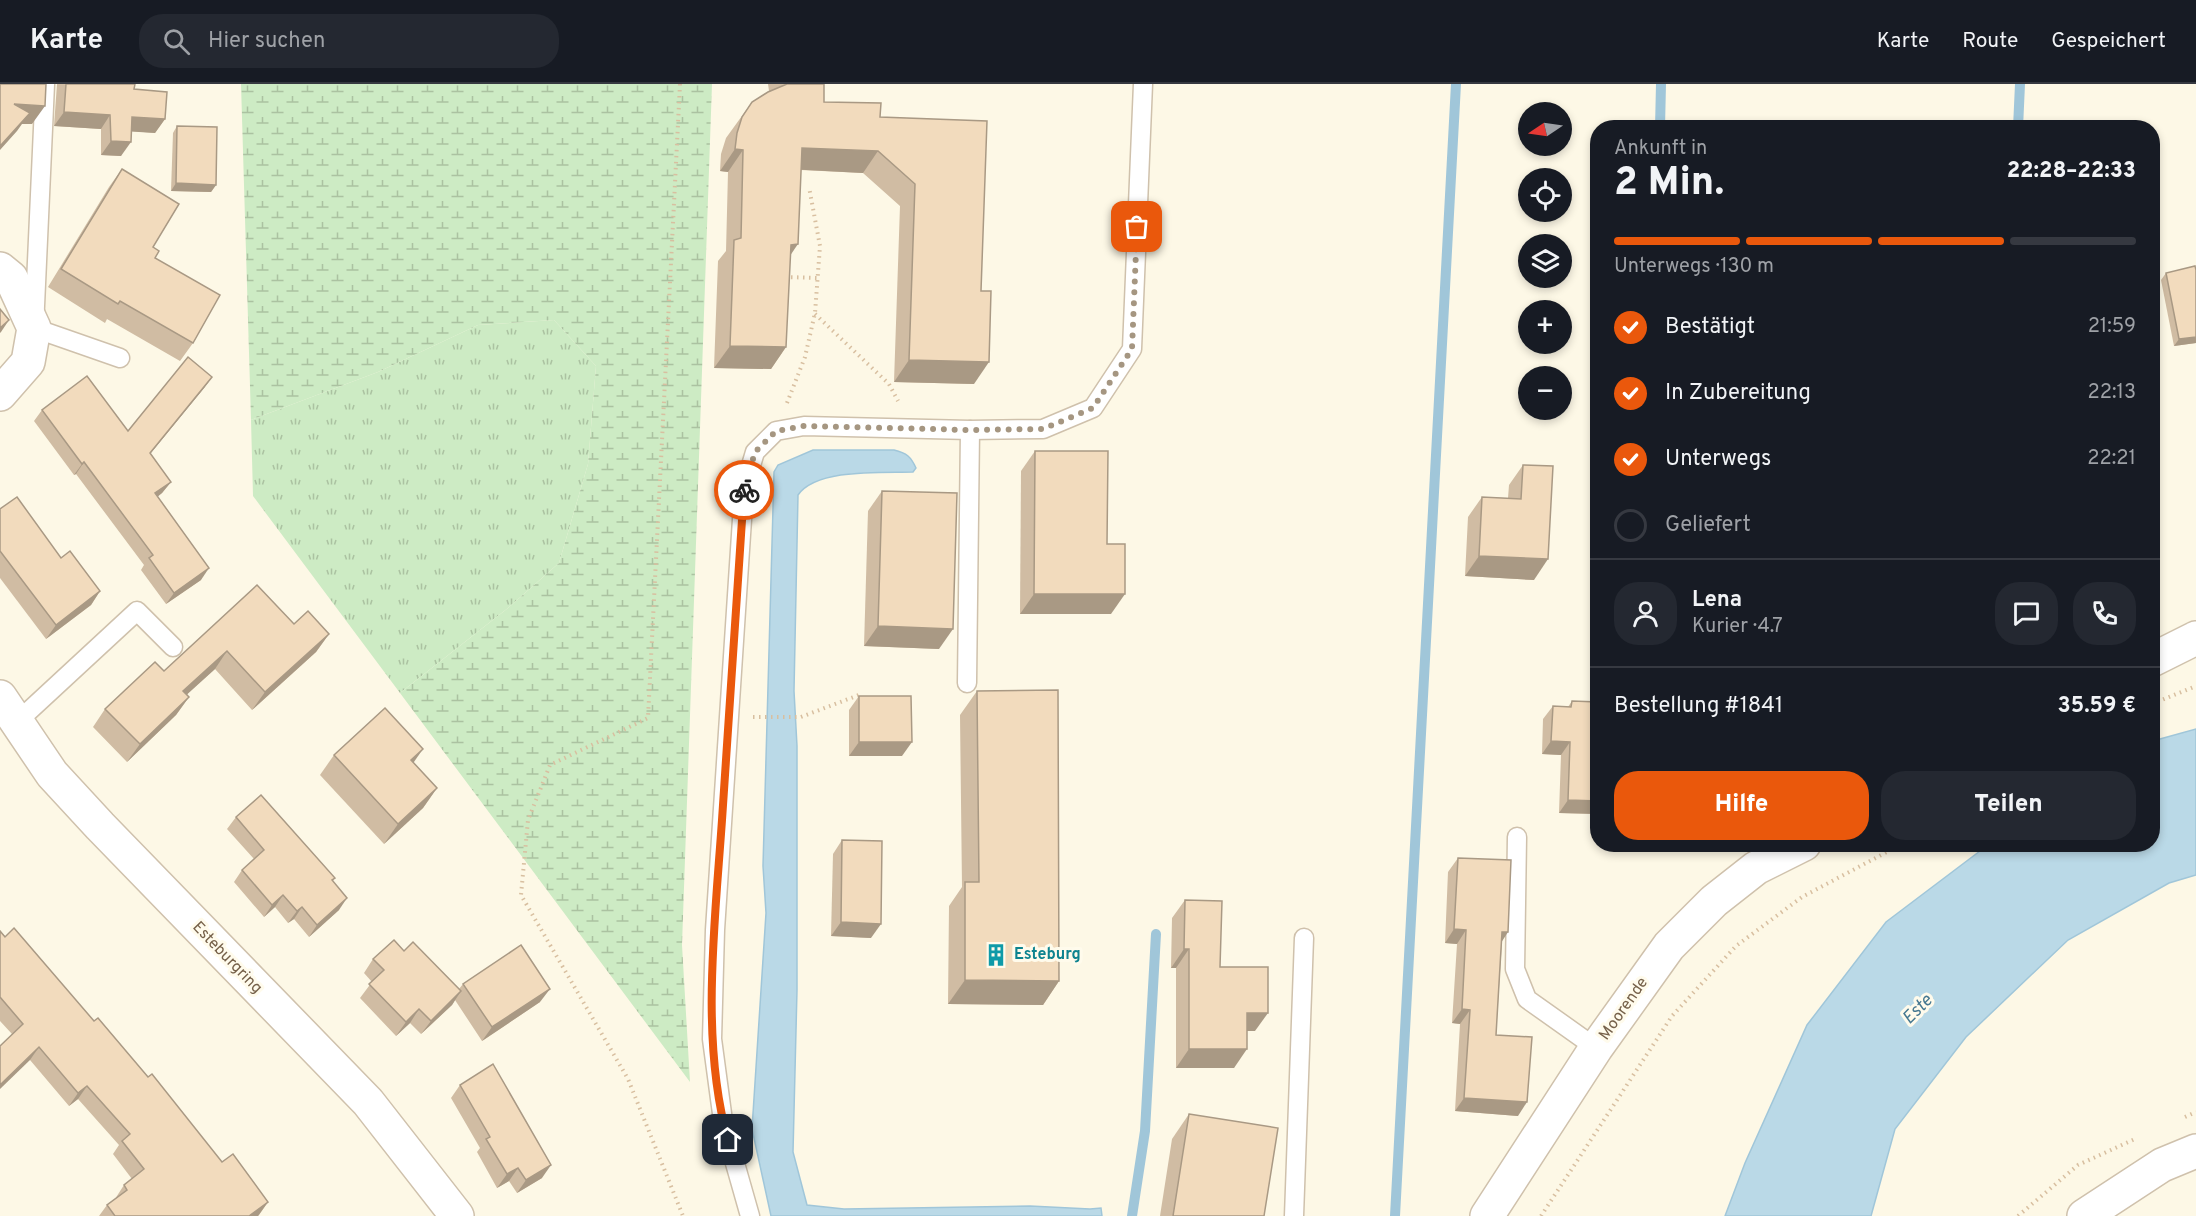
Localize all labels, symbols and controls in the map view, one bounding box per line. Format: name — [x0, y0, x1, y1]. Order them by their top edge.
search box — [139, 14, 559, 68]
text: Karte — [30, 23, 103, 59]
icon: search — [160, 25, 193, 58]
text: Hier suchen — [208, 28, 325, 55]
text: Karte — [1877, 28, 1929, 55]
text: Route — [1962, 28, 2018, 55]
text: Gespeichert — [2051, 28, 2166, 55]
north arrow — [1518, 102, 1572, 156]
map controls — [1518, 102, 1572, 420]
text: Ankunft in — [1614, 136, 1707, 162]
text: 22:28–22:33 — [2007, 158, 2136, 185]
text: 2 Min. — [1614, 160, 1724, 209]
button: locate — [1518, 168, 1572, 222]
pin — [1111, 201, 1162, 252]
icon: bag — [1120, 210, 1153, 243]
button: layers — [1518, 234, 1572, 288]
text: Unterwegs · 130 m — [1614, 254, 1774, 280]
button: + — [1518, 300, 1572, 354]
icon: check — [1614, 311, 1647, 344]
text: Bestätigt — [1665, 314, 1755, 341]
text: 21:59 — [2088, 314, 2136, 340]
button: − — [1518, 366, 1572, 420]
icon: check — [1614, 377, 1647, 410]
text: In Zubereitung — [1665, 380, 1811, 407]
text: 22:13 — [2088, 380, 2136, 406]
icon: check — [1614, 443, 1647, 476]
text: Unterwegs — [1665, 446, 1771, 473]
text: 22:21 — [2087, 446, 2136, 472]
courier — [714, 460, 774, 520]
icon: bike — [728, 474, 761, 507]
text: Geliefert — [1665, 512, 1751, 539]
button: person — [1614, 582, 1677, 645]
button: chat — [1995, 582, 2058, 645]
button: phone — [2073, 582, 2136, 645]
text: Lena — [1692, 587, 1742, 614]
text: Kurier · 4.7 — [1692, 614, 1783, 640]
text: Bestellung #1841 — [1614, 693, 1783, 720]
text: 35.59 € — [2058, 693, 2136, 720]
button: Hilfe — [1614, 771, 1869, 840]
button: Teilen — [1881, 771, 2136, 840]
street label: Esteburgring — [188, 918, 266, 998]
building icon: Esteburg — [983, 942, 1009, 968]
place label: Esteburg — [1014, 945, 1081, 965]
street label: Moorende — [1595, 974, 1653, 1044]
water label: Este — [1898, 989, 1939, 1030]
pin — [702, 1114, 753, 1165]
icon: home — [711, 1123, 744, 1156]

